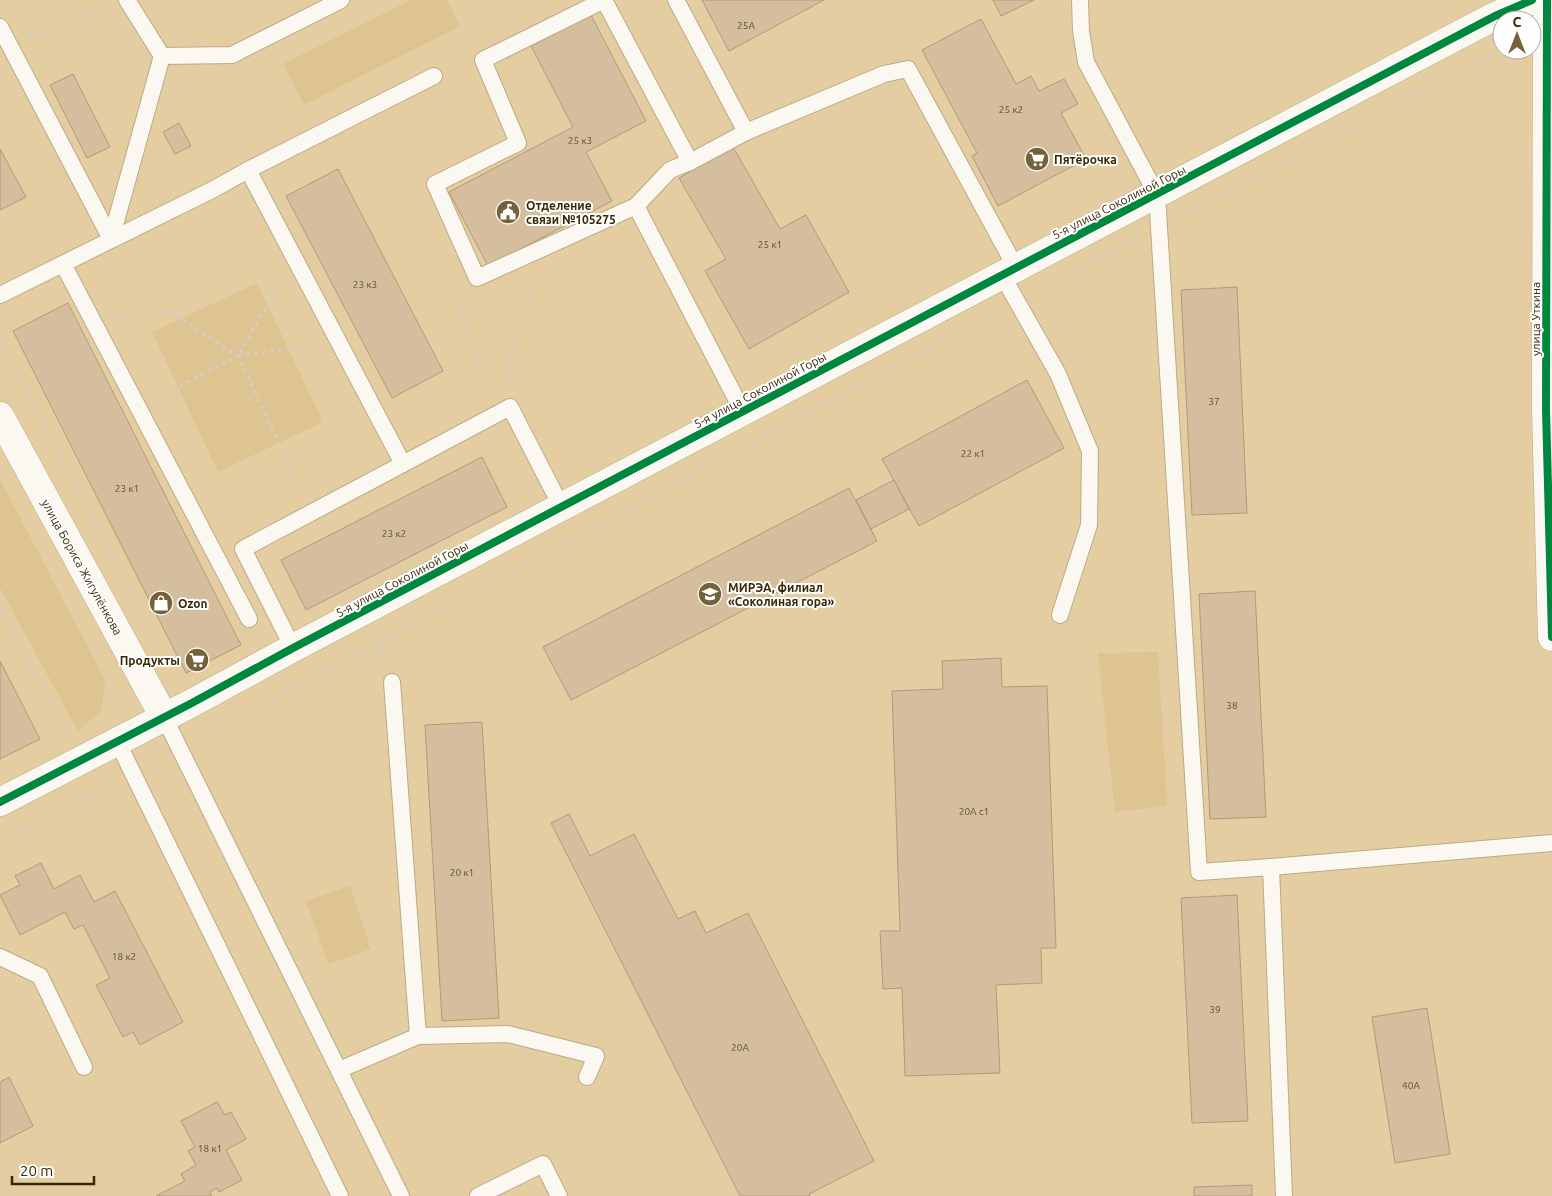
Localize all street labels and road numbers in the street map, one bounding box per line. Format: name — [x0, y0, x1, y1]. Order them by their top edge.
street label: 5-я улица Соколиной Горы — [1050, 163, 1188, 241]
street label: улица Уткина — [1529, 282, 1542, 356]
street label: 5-я улица Соколиной Горы — [692, 349, 828, 431]
street label: улица Бориса Жигулёнкова — [39, 497, 125, 637]
street label: 5-я улица Соколиной Горы — [334, 538, 470, 620]

